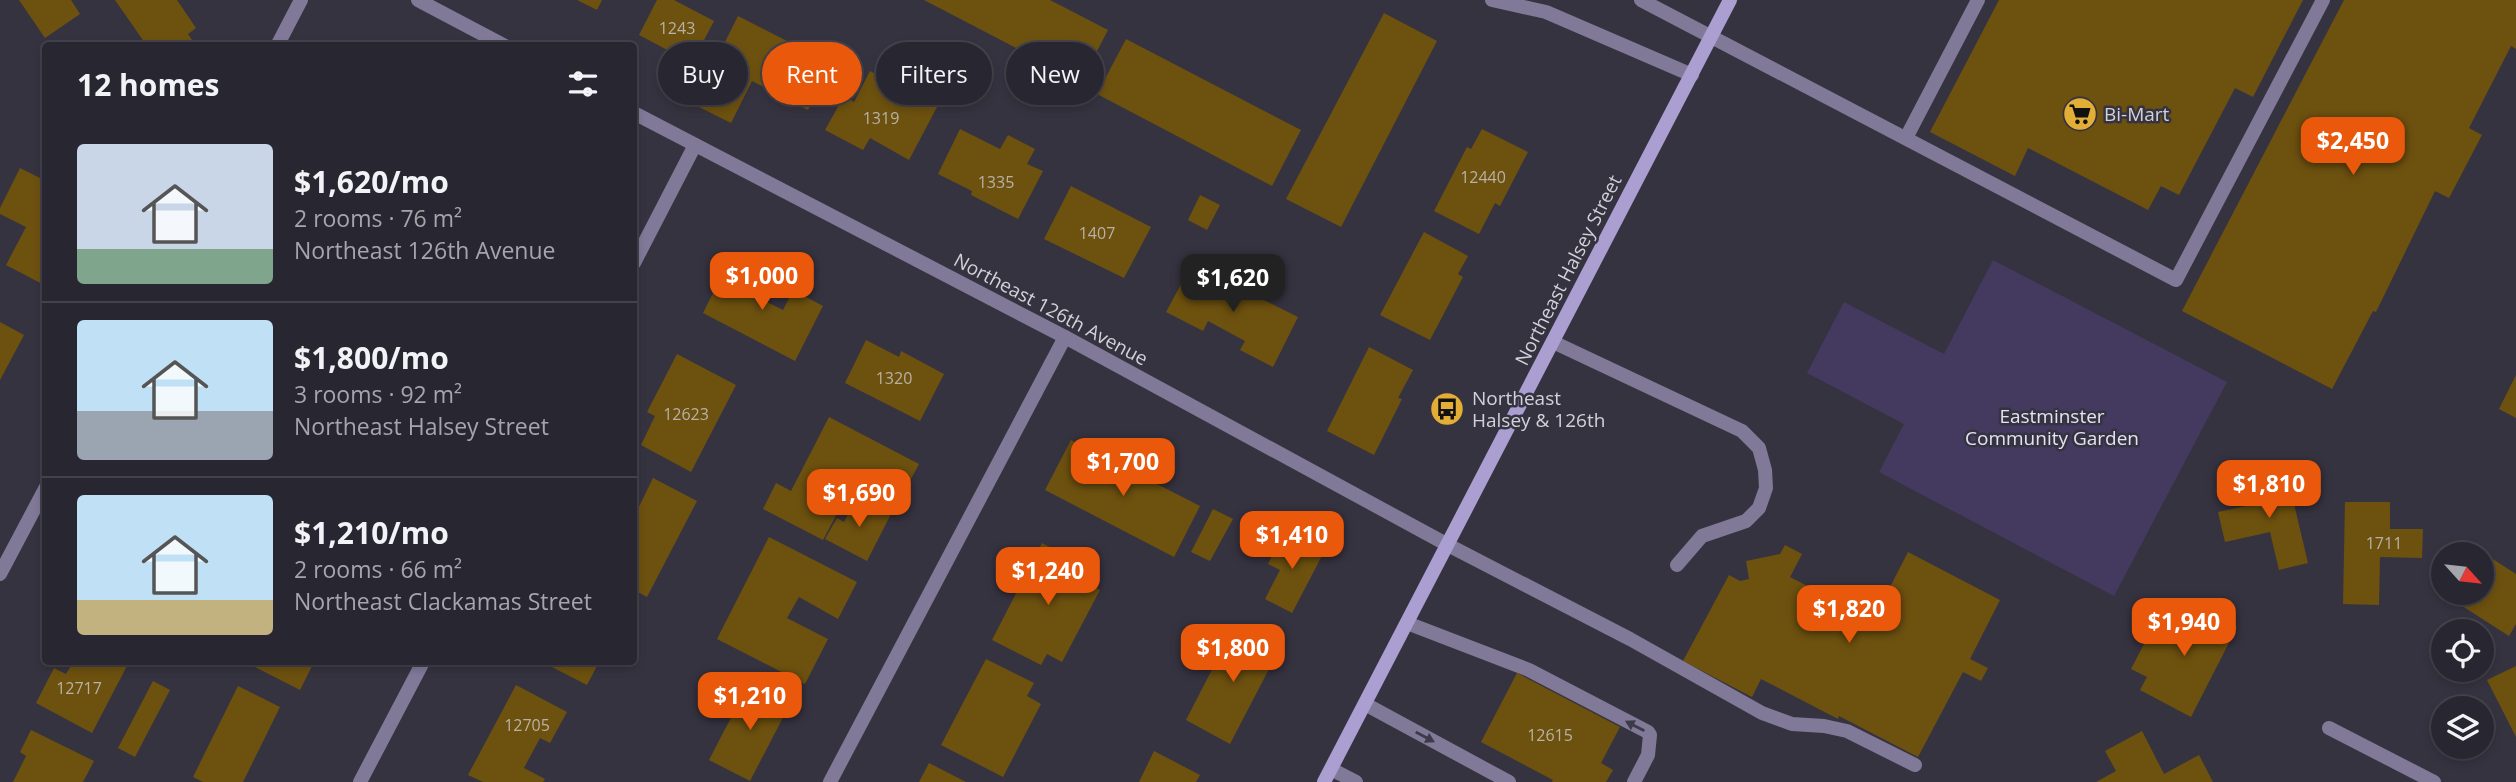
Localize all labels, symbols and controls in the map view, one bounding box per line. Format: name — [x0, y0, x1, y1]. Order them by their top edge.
house number: 1243 — [659, 17, 695, 39]
chip: Buy — [658, 42, 748, 105]
chip: Rent — [762, 42, 862, 105]
chip: Filters — [876, 42, 992, 105]
chip: New — [1006, 42, 1104, 105]
text: 12 homes — [77, 64, 220, 105]
icon: filters — [564, 65, 602, 103]
supermarket icon: Bi-Mart — [2061, 95, 2099, 133]
place label: Bi-Mart — [2104, 101, 2170, 127]
house number: 1319 — [863, 107, 899, 129]
pin: $2,450 — [2296, 118, 2410, 177]
text: $2,450 — [2317, 124, 2389, 156]
text: $1,620/mo — [294, 161, 449, 202]
house number: 12440 — [1460, 166, 1506, 188]
street label: Northeast Halsey Street — [1509, 170, 1627, 370]
house number: 1335 — [978, 171, 1014, 193]
icon: home — [133, 172, 217, 256]
text: 2 rooms · 76 m² — [294, 202, 462, 234]
house number: 1407 — [1079, 222, 1115, 244]
text: Northeast 126th Avenue — [294, 234, 556, 266]
street label: Northeast 126th Avenue — [950, 247, 1152, 371]
pin: $1,000 — [705, 252, 819, 312]
pin: $1,620 — [1176, 254, 1290, 314]
text: $1,000 — [726, 259, 798, 291]
text: $1,620 — [1197, 261, 1269, 293]
text: $1,800/mo — [294, 337, 449, 378]
icon: home — [133, 348, 217, 432]
house number: 1320 — [876, 367, 912, 389]
text: 3 rooms · 92 m² — [294, 378, 462, 410]
place label: Northeast Halsey & 126th — [1472, 385, 1605, 433]
bus stop icon: Northeast Halsey & 126th — [1428, 390, 1466, 428]
house number: 12623 — [663, 403, 709, 425]
park label: Eastminster Community Garden — [1965, 403, 2139, 451]
text: Northeast Halsey Street — [294, 410, 549, 442]
pin: $1,700 — [1066, 438, 1180, 498]
text: $1,700 — [1087, 445, 1159, 477]
pin: $1,810 — [2212, 461, 2326, 520]
text: $1,810 — [2233, 467, 2305, 499]
pin: $1,690 — [802, 470, 916, 529]
text: $1,690 — [823, 476, 895, 508]
text: $1,210/mo — [294, 512, 449, 553]
pin: $1,410 — [1235, 512, 1349, 571]
text: $1,410 — [1256, 518, 1328, 550]
icon: home — [133, 523, 217, 607]
house number: 1711 — [2366, 532, 2402, 554]
north arrow — [2431, 542, 2494, 606]
map controls — [2431, 542, 2494, 759]
pin: $1,240 — [991, 548, 1105, 607]
text: 2 rooms · 66 m² — [294, 553, 462, 585]
text: $1,240 — [1012, 554, 1084, 586]
text: Northeast Clackamas Street — [294, 585, 592, 617]
pin: $1,820 — [1792, 586, 1906, 645]
text: $1,820 — [1813, 592, 1885, 624]
pin: $1,940 — [2127, 598, 2241, 658]
text: $1,940 — [2148, 605, 2220, 637]
button: locate — [2431, 619, 2494, 682]
pin: $1,800 — [1176, 624, 1290, 684]
text: $1,800 — [1197, 631, 1269, 663]
pin: $1,210 — [693, 672, 807, 732]
house number: 12717 — [56, 677, 102, 699]
text: $1,210 — [714, 679, 786, 711]
button: layers — [2431, 696, 2494, 759]
house number: 12705 — [504, 714, 550, 736]
one-way arrow — [1625, 720, 1645, 731]
house number: 12615 — [1527, 724, 1573, 746]
one-way arrow — [1415, 731, 1435, 742]

